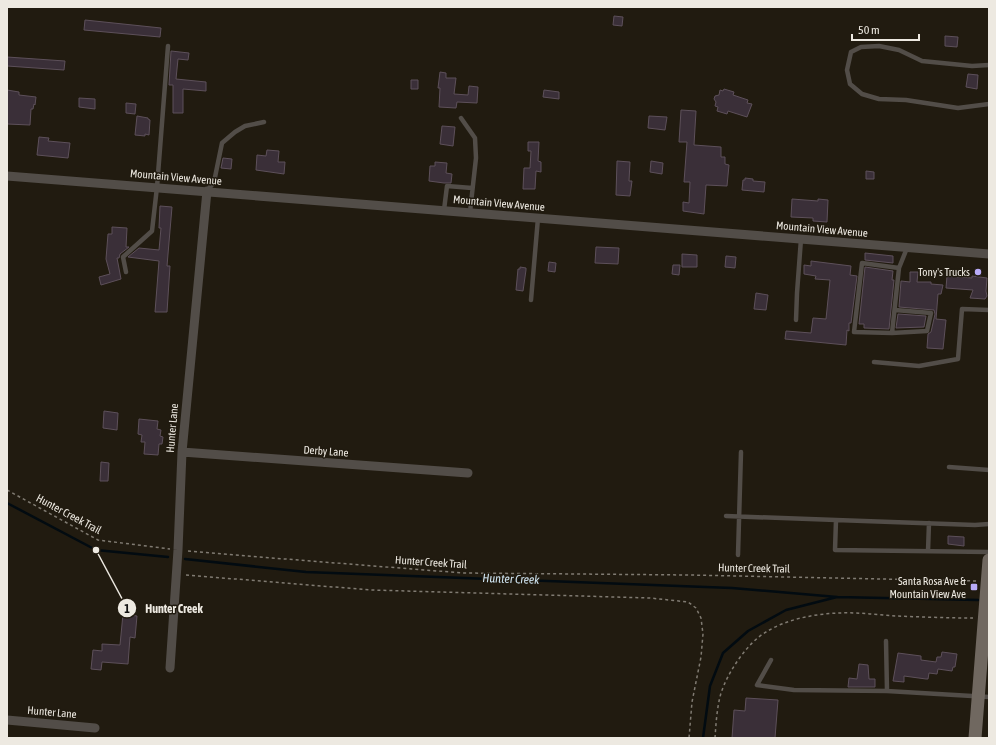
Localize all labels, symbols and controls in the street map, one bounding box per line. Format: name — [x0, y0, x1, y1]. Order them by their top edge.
scale bar — [852, 16, 919, 42]
text: 50 m — [858, 23, 880, 37]
street label: Mountain View Avenue — [130, 167, 222, 187]
street label: Mountain View Avenue — [453, 193, 545, 213]
street label: Mountain View Avenue — [776, 219, 868, 239]
place label: Tony's Trucks — [918, 266, 970, 278]
marker: Tony's Trucks — [973, 267, 983, 277]
street label: Hunter Lane — [164, 403, 180, 453]
street label: Derby Lane — [303, 443, 349, 459]
street label: Hunter Creek Trail — [34, 492, 104, 536]
street label: Hunter Creek Trail — [395, 554, 467, 571]
street label: Hunter Creek Trail — [718, 561, 790, 575]
water label: Hunter Creek — [482, 571, 540, 587]
place label: Santa Rosa Ave & Mountain View Ave — [889, 575, 966, 600]
marker: Santa Rosa Ave & Mountain View Ave — [969, 582, 979, 592]
callout: Hunter Creek — [117, 596, 211, 620]
text: 1 — [124, 602, 130, 616]
text: Hunter Creek — [145, 602, 204, 616]
street label: Hunter Lane — [27, 704, 77, 720]

